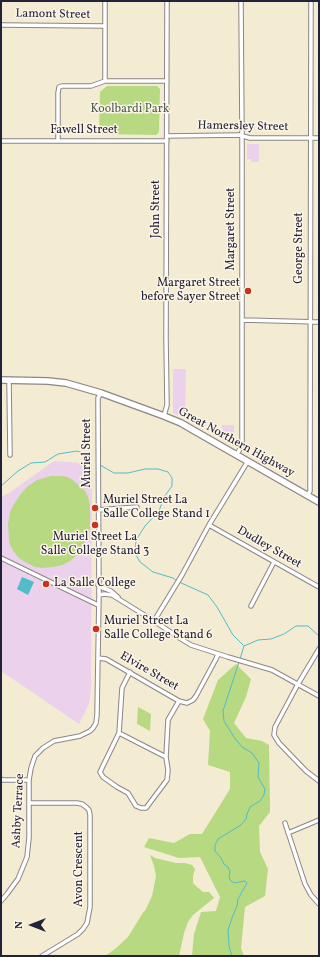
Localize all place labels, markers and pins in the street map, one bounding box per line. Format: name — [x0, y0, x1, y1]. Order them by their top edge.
place label: Margaret Street before Sayer Street — [141, 277, 240, 305]
marker: Margaret Street before Sayer Street — [243, 286, 253, 296]
place label: Muriel Street La Salle College Stand 1 — [103, 494, 210, 522]
marker: Muriel Street La Salle College Stand 1 — [90, 503, 100, 513]
marker: Muriel Street La Salle College Stand 3 — [90, 520, 100, 530]
place label: Muriel Street La Salle College Stand 3 — [41, 531, 149, 559]
place label: La Salle College — [54, 577, 136, 591]
marker: La Salle College — [41, 579, 51, 589]
place label: Muriel Street La Salle College Stand 6 — [104, 615, 212, 643]
marker: Muriel Street La Salle College Stand 6 — [91, 624, 101, 634]

